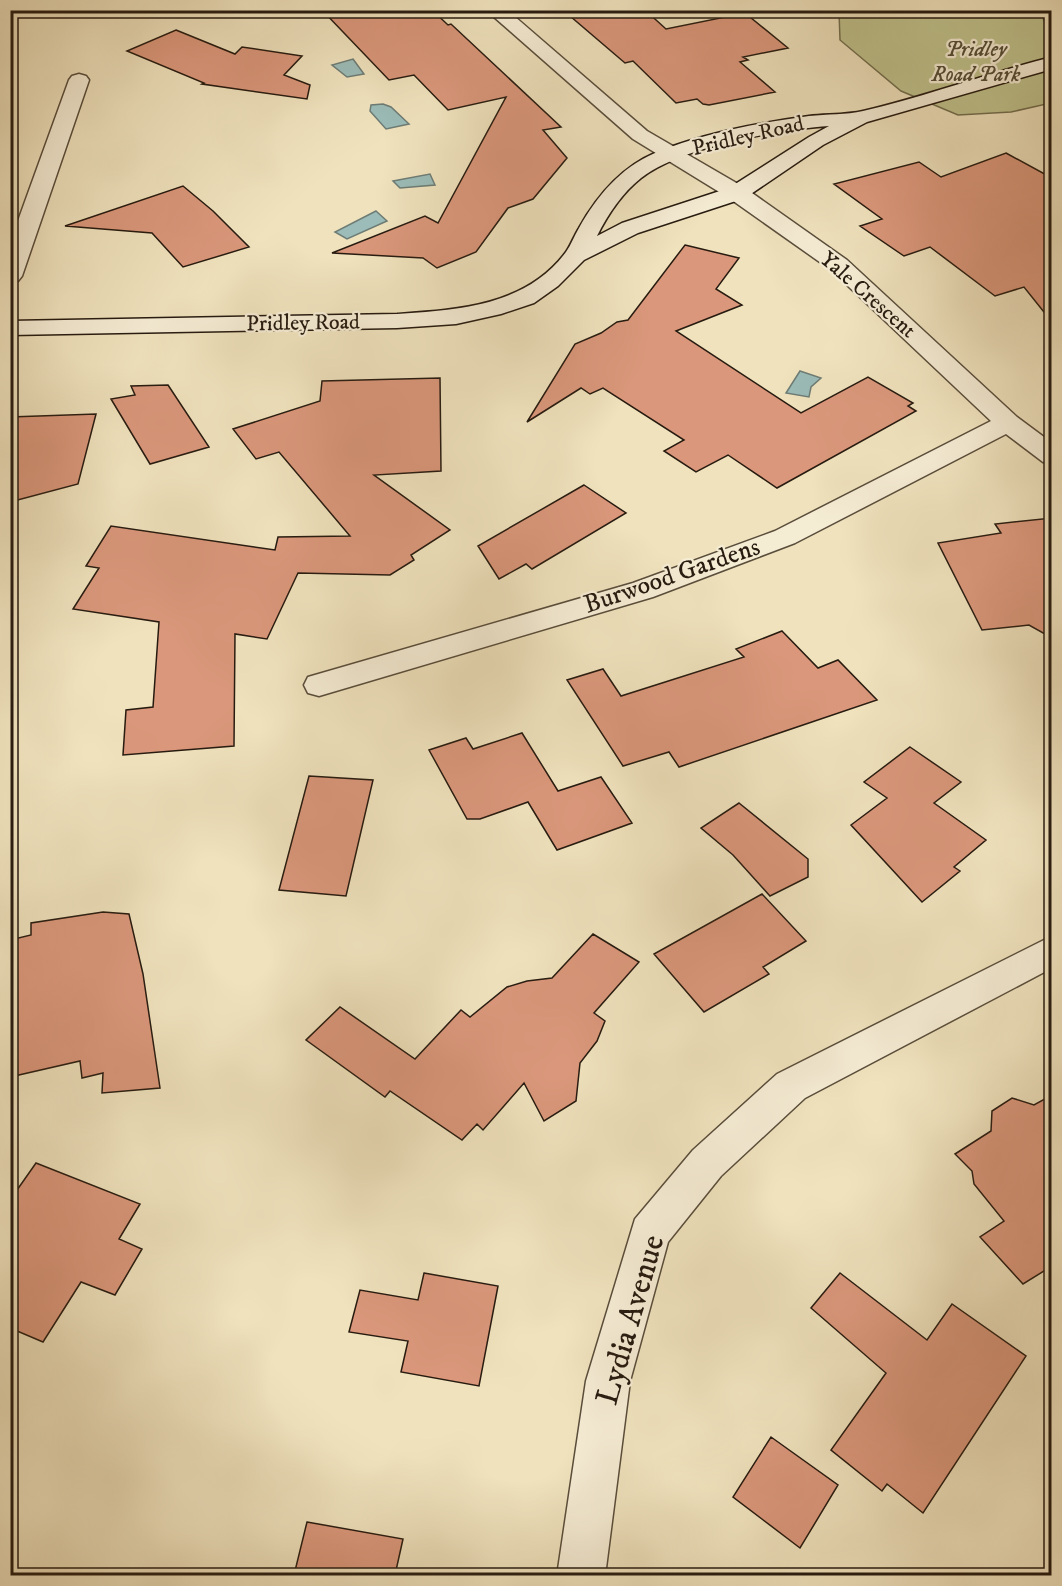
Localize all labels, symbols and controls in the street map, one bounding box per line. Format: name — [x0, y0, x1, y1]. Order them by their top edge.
park label: Pridley Road Park — [931, 36, 1021, 88]
street label: Pridley Road — [689, 110, 807, 162]
street label: Yale Crescent — [814, 246, 922, 344]
street label: Pridley Road — [246, 309, 360, 337]
street label: Burwood Gardens — [580, 530, 764, 622]
street label: Lydia Avenue — [588, 1231, 674, 1409]

